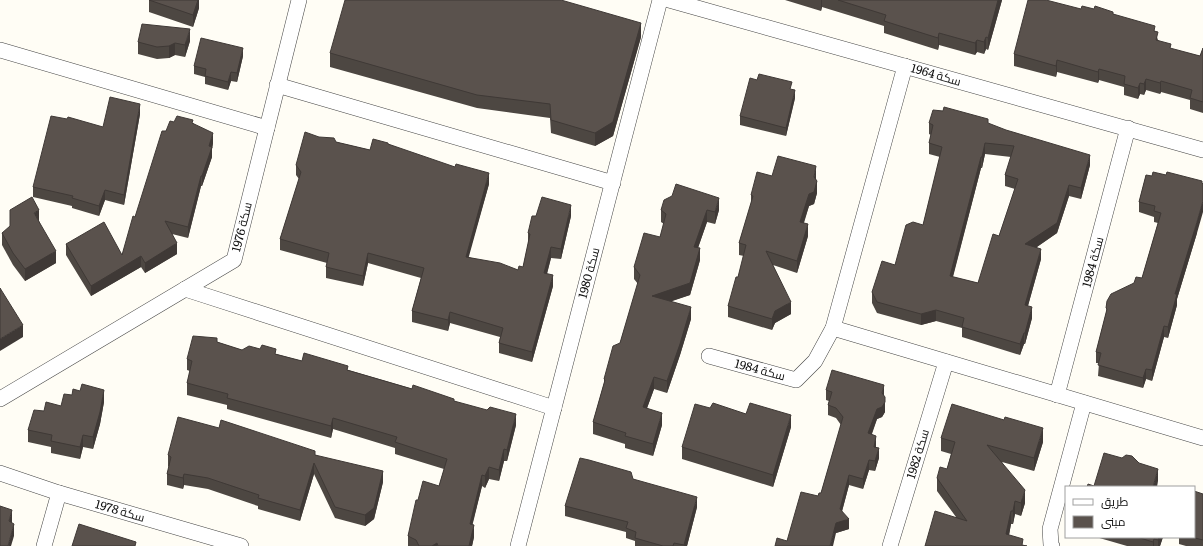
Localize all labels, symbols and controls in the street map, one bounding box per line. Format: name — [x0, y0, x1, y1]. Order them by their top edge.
street label: سكة 1964 — [909, 58, 964, 90]
street label: سكة 1976 — [226, 200, 256, 254]
street label: سكة 1984 — [1077, 234, 1107, 289]
street label: سكة 1980 — [573, 245, 603, 300]
street label: سكة 1984 — [733, 354, 788, 384]
street label: سكة 1982 — [901, 427, 933, 481]
legend — [1065, 486, 1195, 538]
text: طريق — [1101, 492, 1129, 510]
street label: سكة 1978 — [93, 494, 147, 526]
text: مبنى — [1101, 512, 1126, 530]

